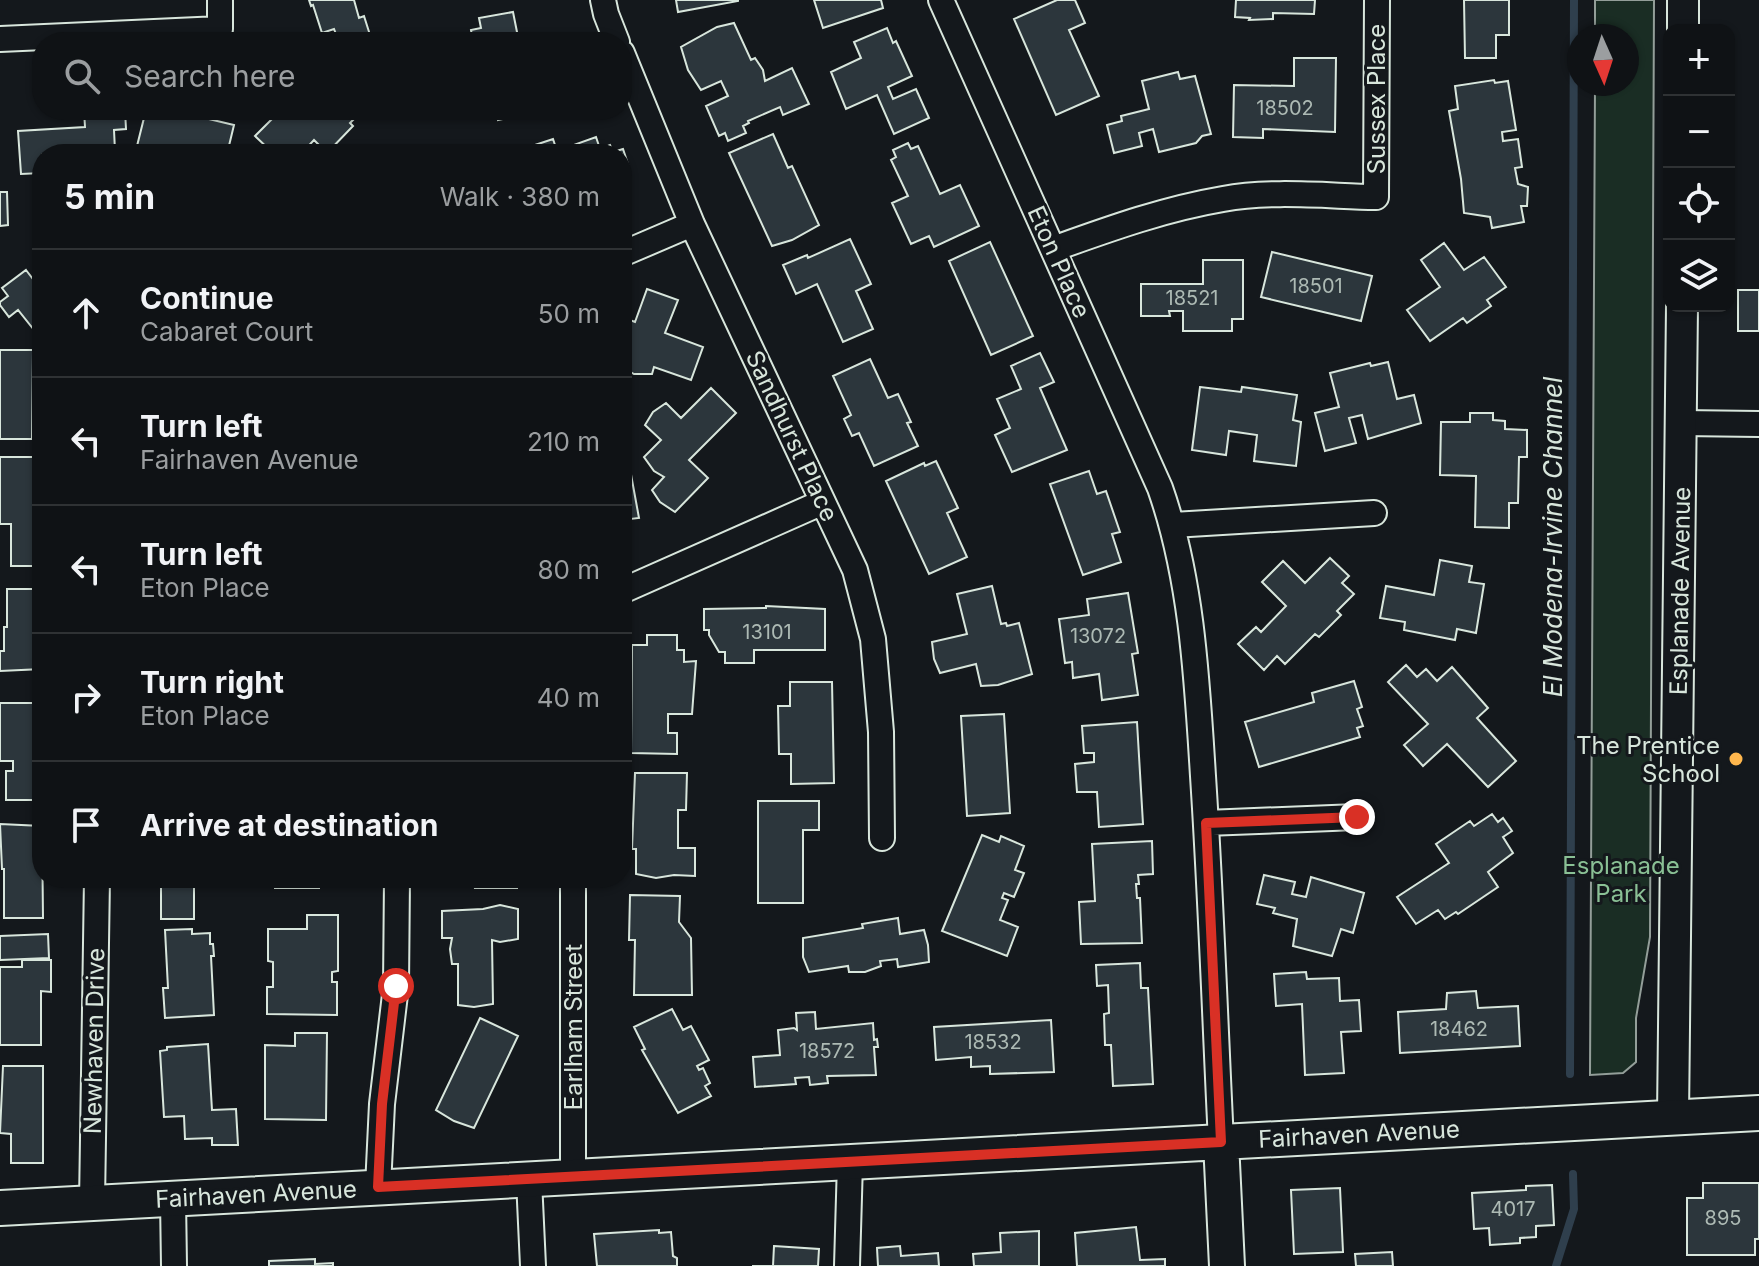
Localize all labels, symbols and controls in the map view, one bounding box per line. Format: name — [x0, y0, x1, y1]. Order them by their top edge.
street label: Sussex Place — [1362, 24, 1391, 174]
north arrow — [1567, 24, 1639, 96]
map controls — [1663, 24, 1735, 312]
button: + — [1663, 24, 1735, 96]
search box — [32, 32, 632, 120]
icon: search — [60, 54, 104, 98]
text: Search here — [124, 58, 296, 94]
house number: 18502 — [1256, 96, 1314, 120]
button: − — [1663, 96, 1735, 168]
button: locate — [1663, 168, 1735, 240]
text: 5 min — [64, 176, 155, 217]
text: Walk · 380 m — [440, 181, 600, 212]
street label: Eton Place — [1021, 201, 1097, 323]
button: layers — [1663, 240, 1735, 312]
house number: 18501 — [1289, 274, 1343, 298]
text: Continue — [140, 280, 274, 316]
house number: 18521 — [1166, 286, 1219, 310]
icon: ahead — [64, 291, 108, 335]
text: 50 m — [538, 298, 600, 329]
text: Cabaret Court — [140, 316, 313, 347]
street label: Sandhurst Place — [740, 346, 844, 526]
water label: El Modena-Irvine Channel — [1537, 376, 1568, 697]
text: Turn left — [140, 408, 262, 444]
icon: left — [64, 419, 108, 463]
text: 210 m — [527, 426, 600, 457]
text: Fairhaven Avenue — [140, 444, 359, 475]
street label: Esplanade Avenue — [1664, 487, 1696, 695]
text: Turn left — [140, 536, 262, 572]
icon: left — [64, 547, 108, 591]
text: 80 m — [537, 554, 600, 585]
text: Eton Place — [140, 572, 270, 603]
house number: 13101 — [742, 620, 792, 644]
house number: 13072 — [1070, 624, 1126, 648]
text: Turn right — [140, 664, 284, 700]
icon: right — [64, 675, 108, 719]
text: 40 m — [537, 682, 600, 713]
text: Eton Place — [140, 700, 270, 731]
place label: The Prentice School — [1576, 731, 1720, 788]
marker: The Prentice School — [1727, 750, 1745, 768]
route end — [1339, 799, 1375, 835]
icon: arrive — [64, 803, 108, 847]
text: Arrive at destination — [140, 807, 438, 843]
park label: Esplanade Park — [1562, 851, 1680, 908]
street label: Earlham Street — [559, 944, 588, 1110]
street label: Newhaven Drive — [78, 948, 110, 1134]
route start — [378, 968, 414, 1004]
house number: 18462 — [1430, 1017, 1488, 1041]
house number: 18532 — [964, 1030, 1022, 1054]
house number: 18572 — [799, 1039, 855, 1063]
street label: Fairhaven Avenue — [1257, 1114, 1461, 1154]
street label: Fairhaven Avenue — [154, 1174, 358, 1214]
house number: 4017 — [1491, 1197, 1536, 1221]
house number: 895 — [1705, 1206, 1741, 1230]

